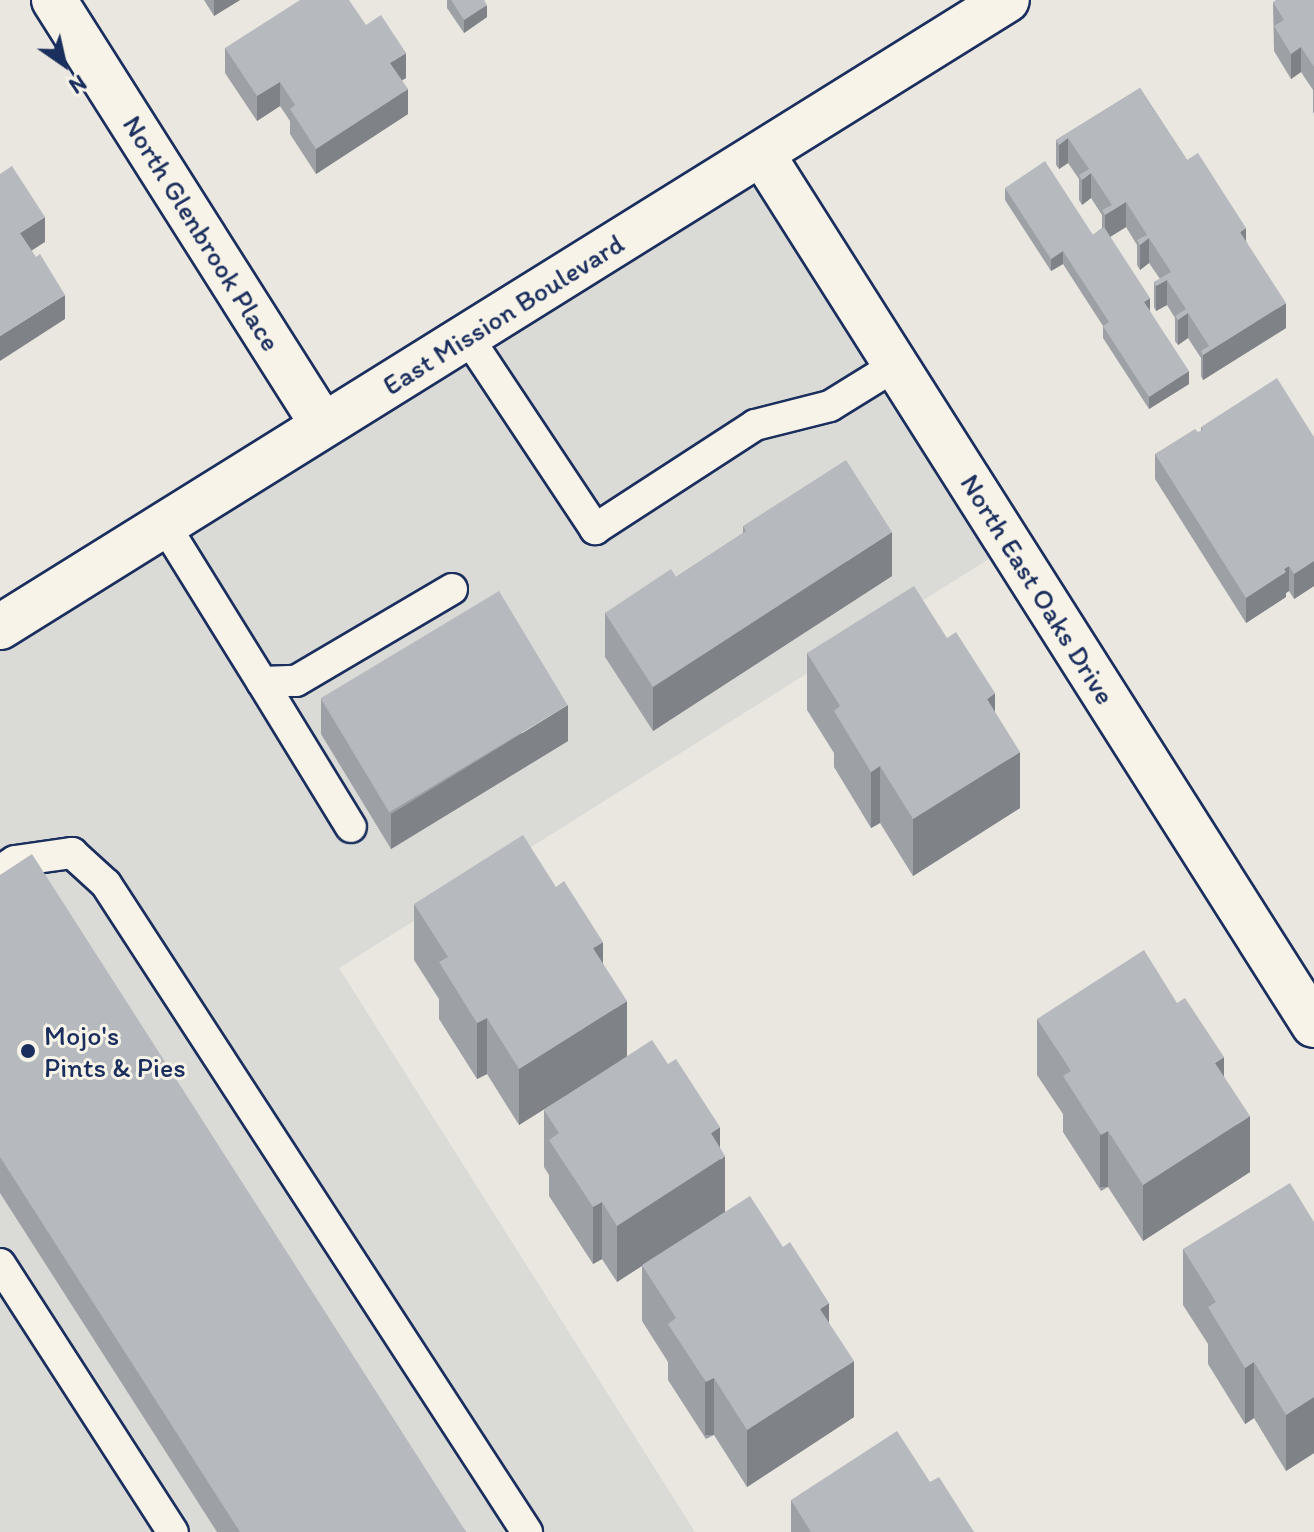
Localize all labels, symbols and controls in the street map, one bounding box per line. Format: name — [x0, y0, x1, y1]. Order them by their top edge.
north arrow — [24, 24, 104, 104]
text: N — [64, 69, 91, 100]
street label: North Glenbrook Place — [116, 109, 288, 357]
street label: East Mission Boulevard — [375, 226, 631, 402]
street label: North East Oaks Drive — [953, 467, 1123, 711]
place label: Mojo's Pints & Pies — [44, 1018, 186, 1084]
marker: Mojo's Pints & Pies — [19, 1042, 37, 1060]

